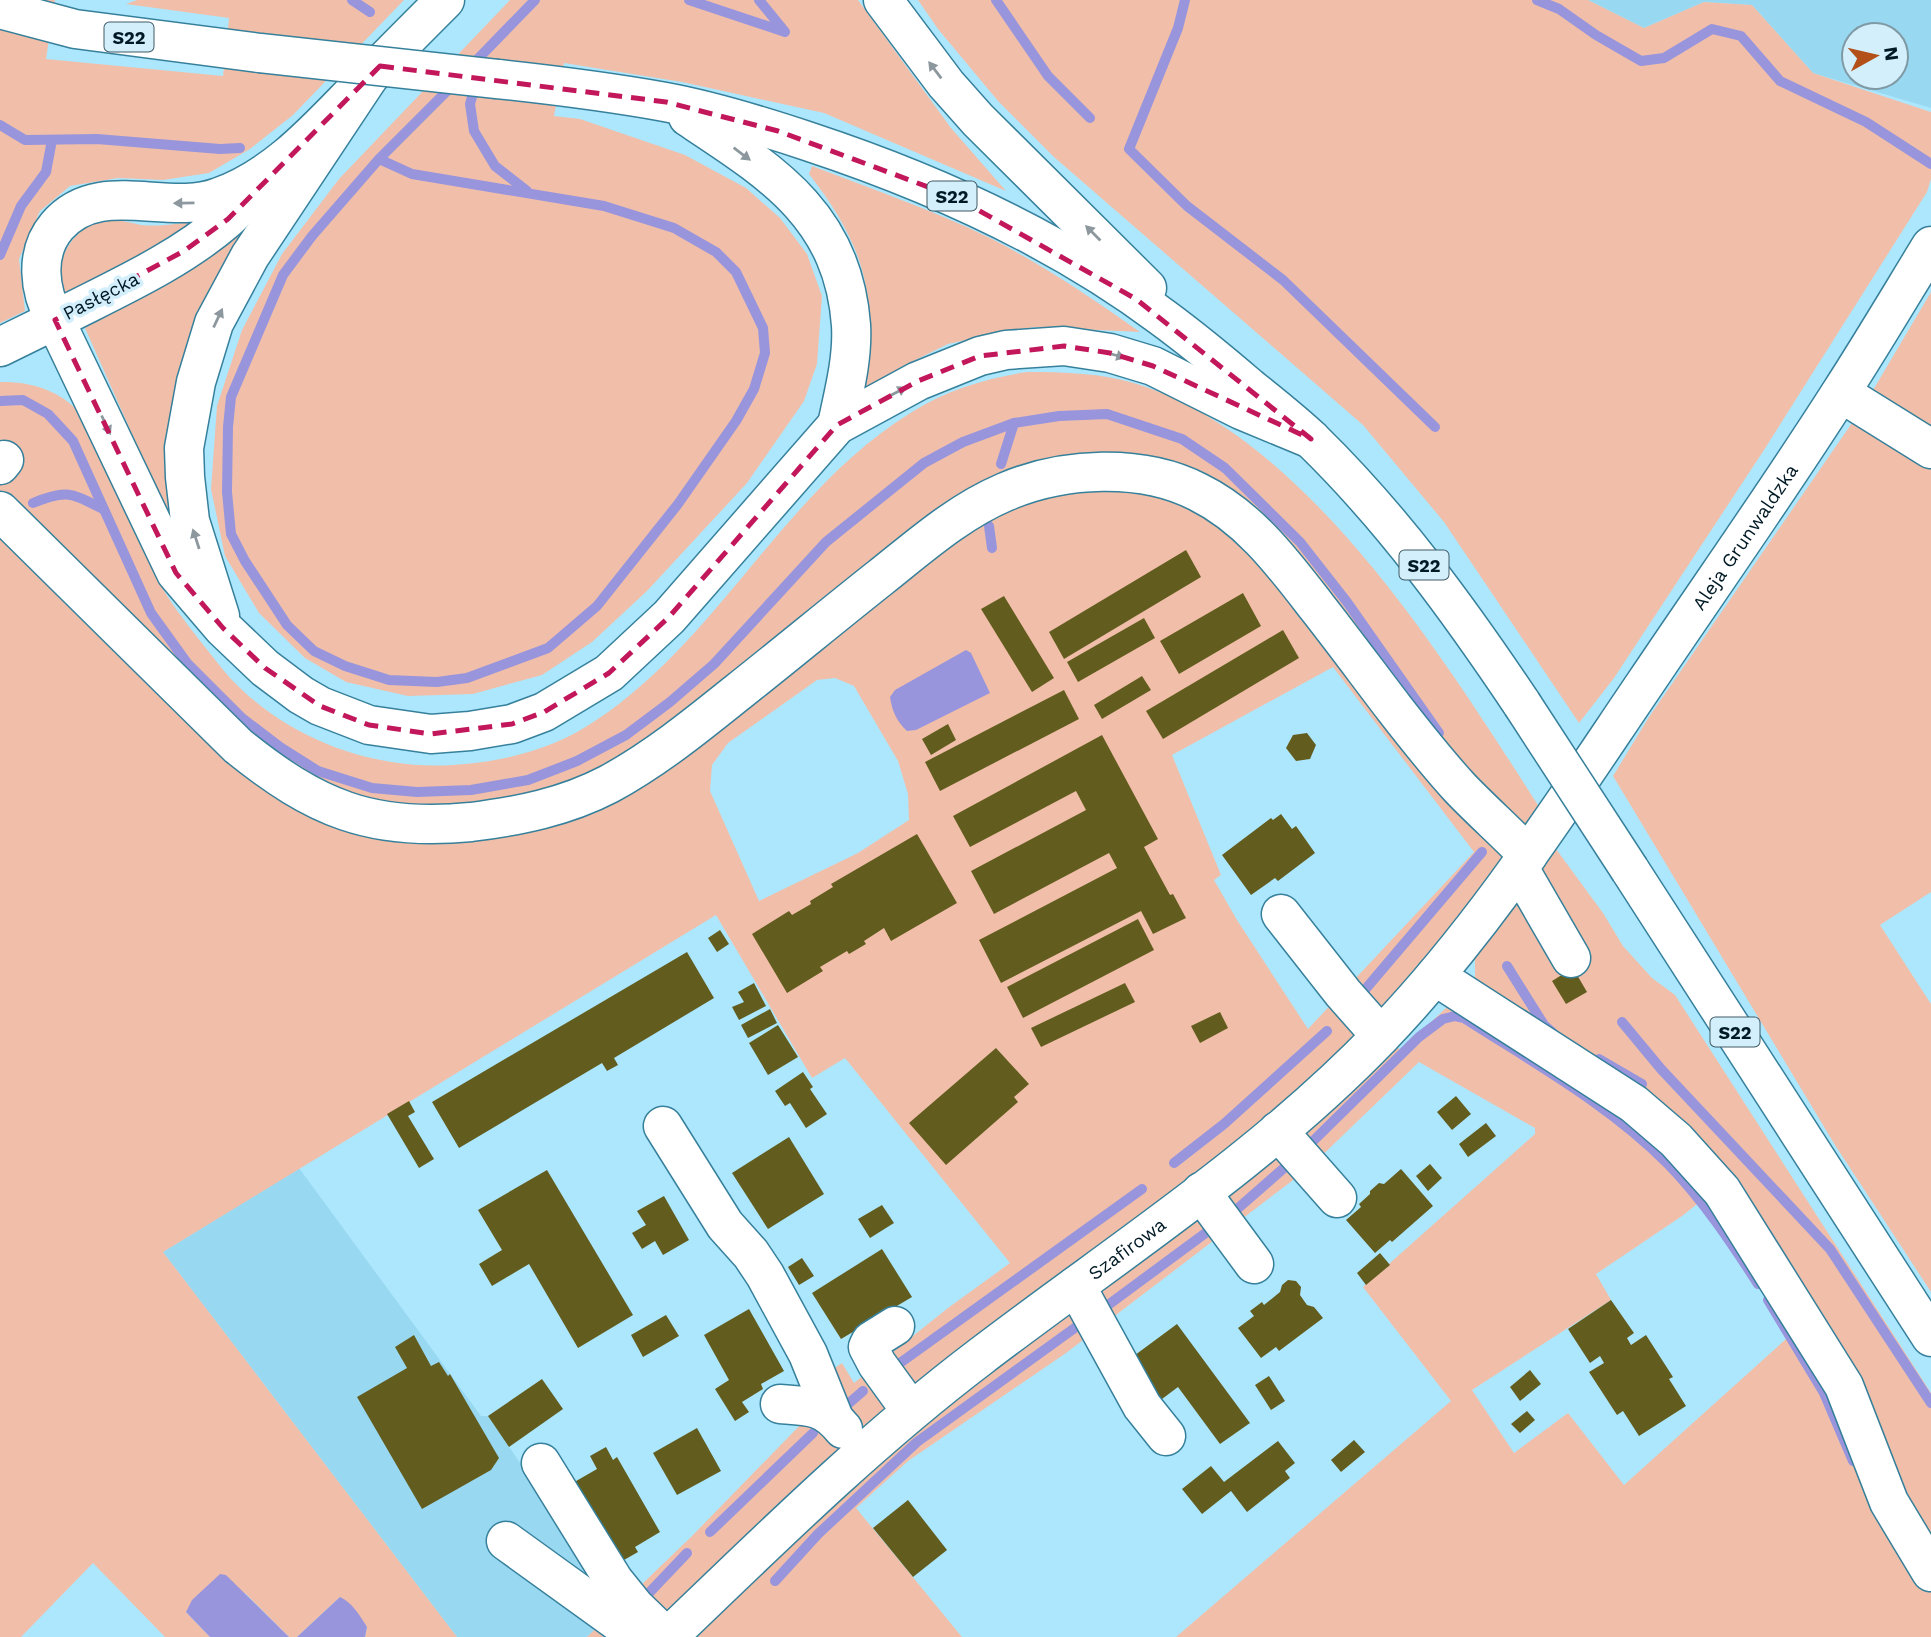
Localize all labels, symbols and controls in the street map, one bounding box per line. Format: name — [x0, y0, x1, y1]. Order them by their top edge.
north arrow — [1840, 21, 1910, 91]
road number: S22 — [104, 22, 154, 52]
text: N — [1879, 45, 1904, 62]
one-way arrow — [928, 61, 942, 79]
one-way arrow — [733, 147, 752, 161]
road number: S22 — [928, 182, 976, 210]
one-way arrow — [172, 197, 194, 208]
one-way arrow — [1085, 225, 1102, 242]
street label: Pasłęcka — [59, 267, 143, 325]
one-way arrow — [212, 307, 223, 328]
one-way arrow — [1105, 350, 1126, 360]
one-way arrow — [888, 386, 907, 398]
one-way arrow — [100, 415, 112, 435]
street label: Aleja Grunwaldzka — [1687, 459, 1803, 614]
one-way arrow — [190, 528, 201, 549]
road number: S22 — [1400, 550, 1448, 580]
road number: S22 — [1710, 1017, 1760, 1046]
street label: Szafirowa — [1084, 1212, 1170, 1285]

